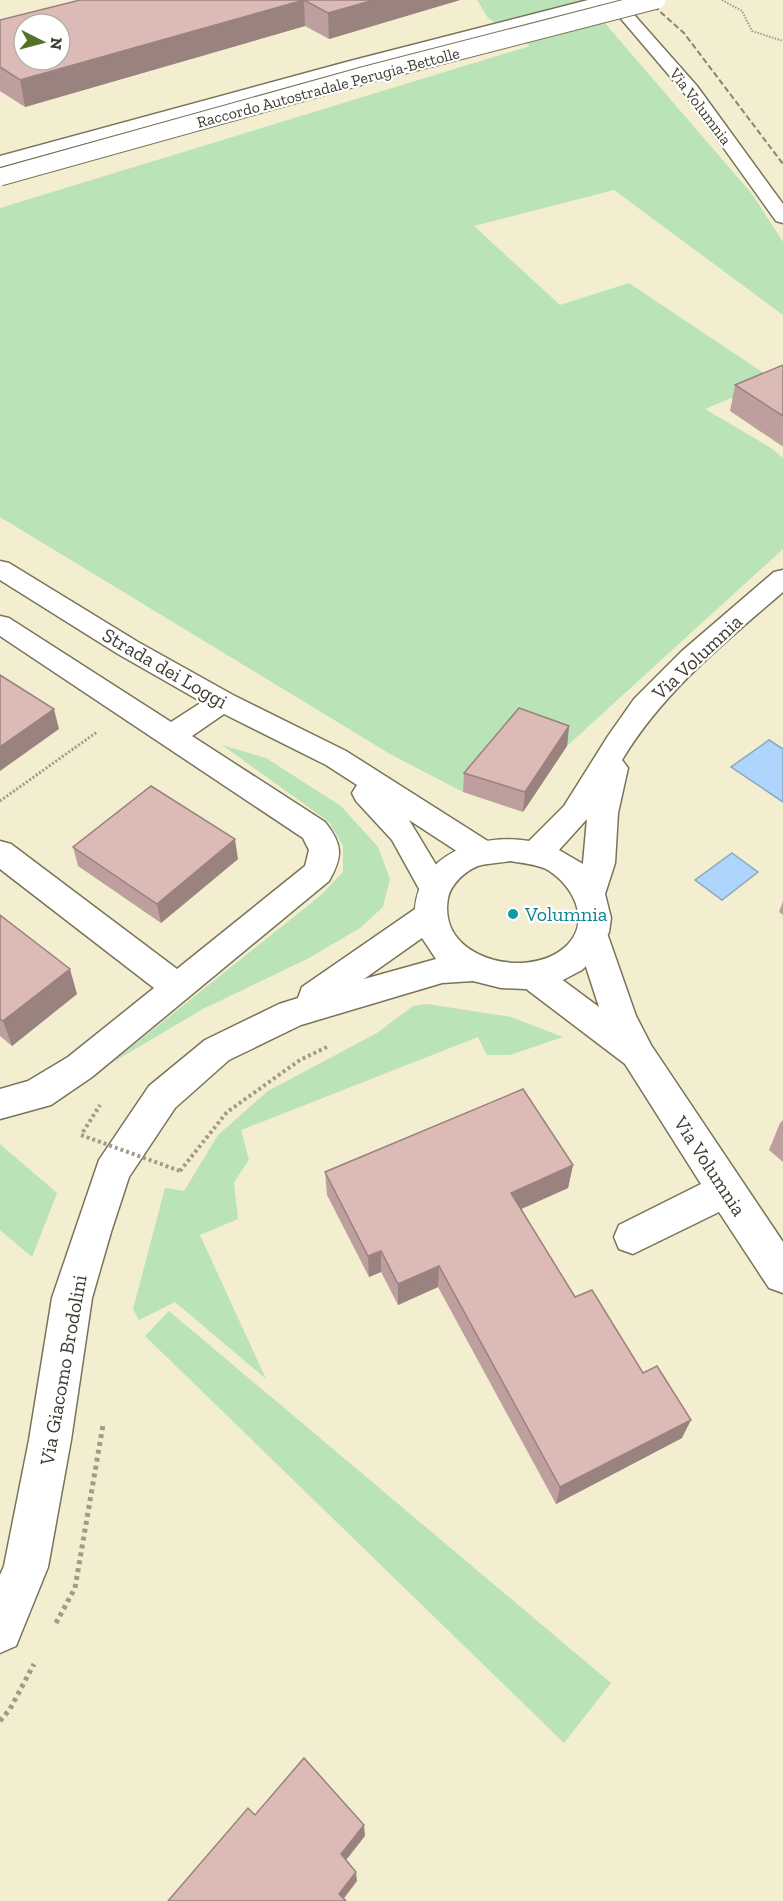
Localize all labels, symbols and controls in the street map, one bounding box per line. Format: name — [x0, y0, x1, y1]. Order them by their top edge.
north arrow — [12, 12, 72, 72]
text: N — [46, 36, 67, 51]
street label: Raccordo Autostradale Perugia-Bettolle — [195, 43, 462, 132]
street label: Via Volumnia — [665, 63, 736, 149]
street label: Via Volumnia — [646, 609, 747, 705]
street label: Strada dei Loggi — [98, 622, 232, 714]
place label: Volumnia — [524, 902, 608, 926]
marker: Volumnia — [506, 907, 520, 921]
street label: Via Volumnia — [668, 1111, 751, 1221]
street label: Via Giacomo Brodolini — [34, 1273, 92, 1468]

